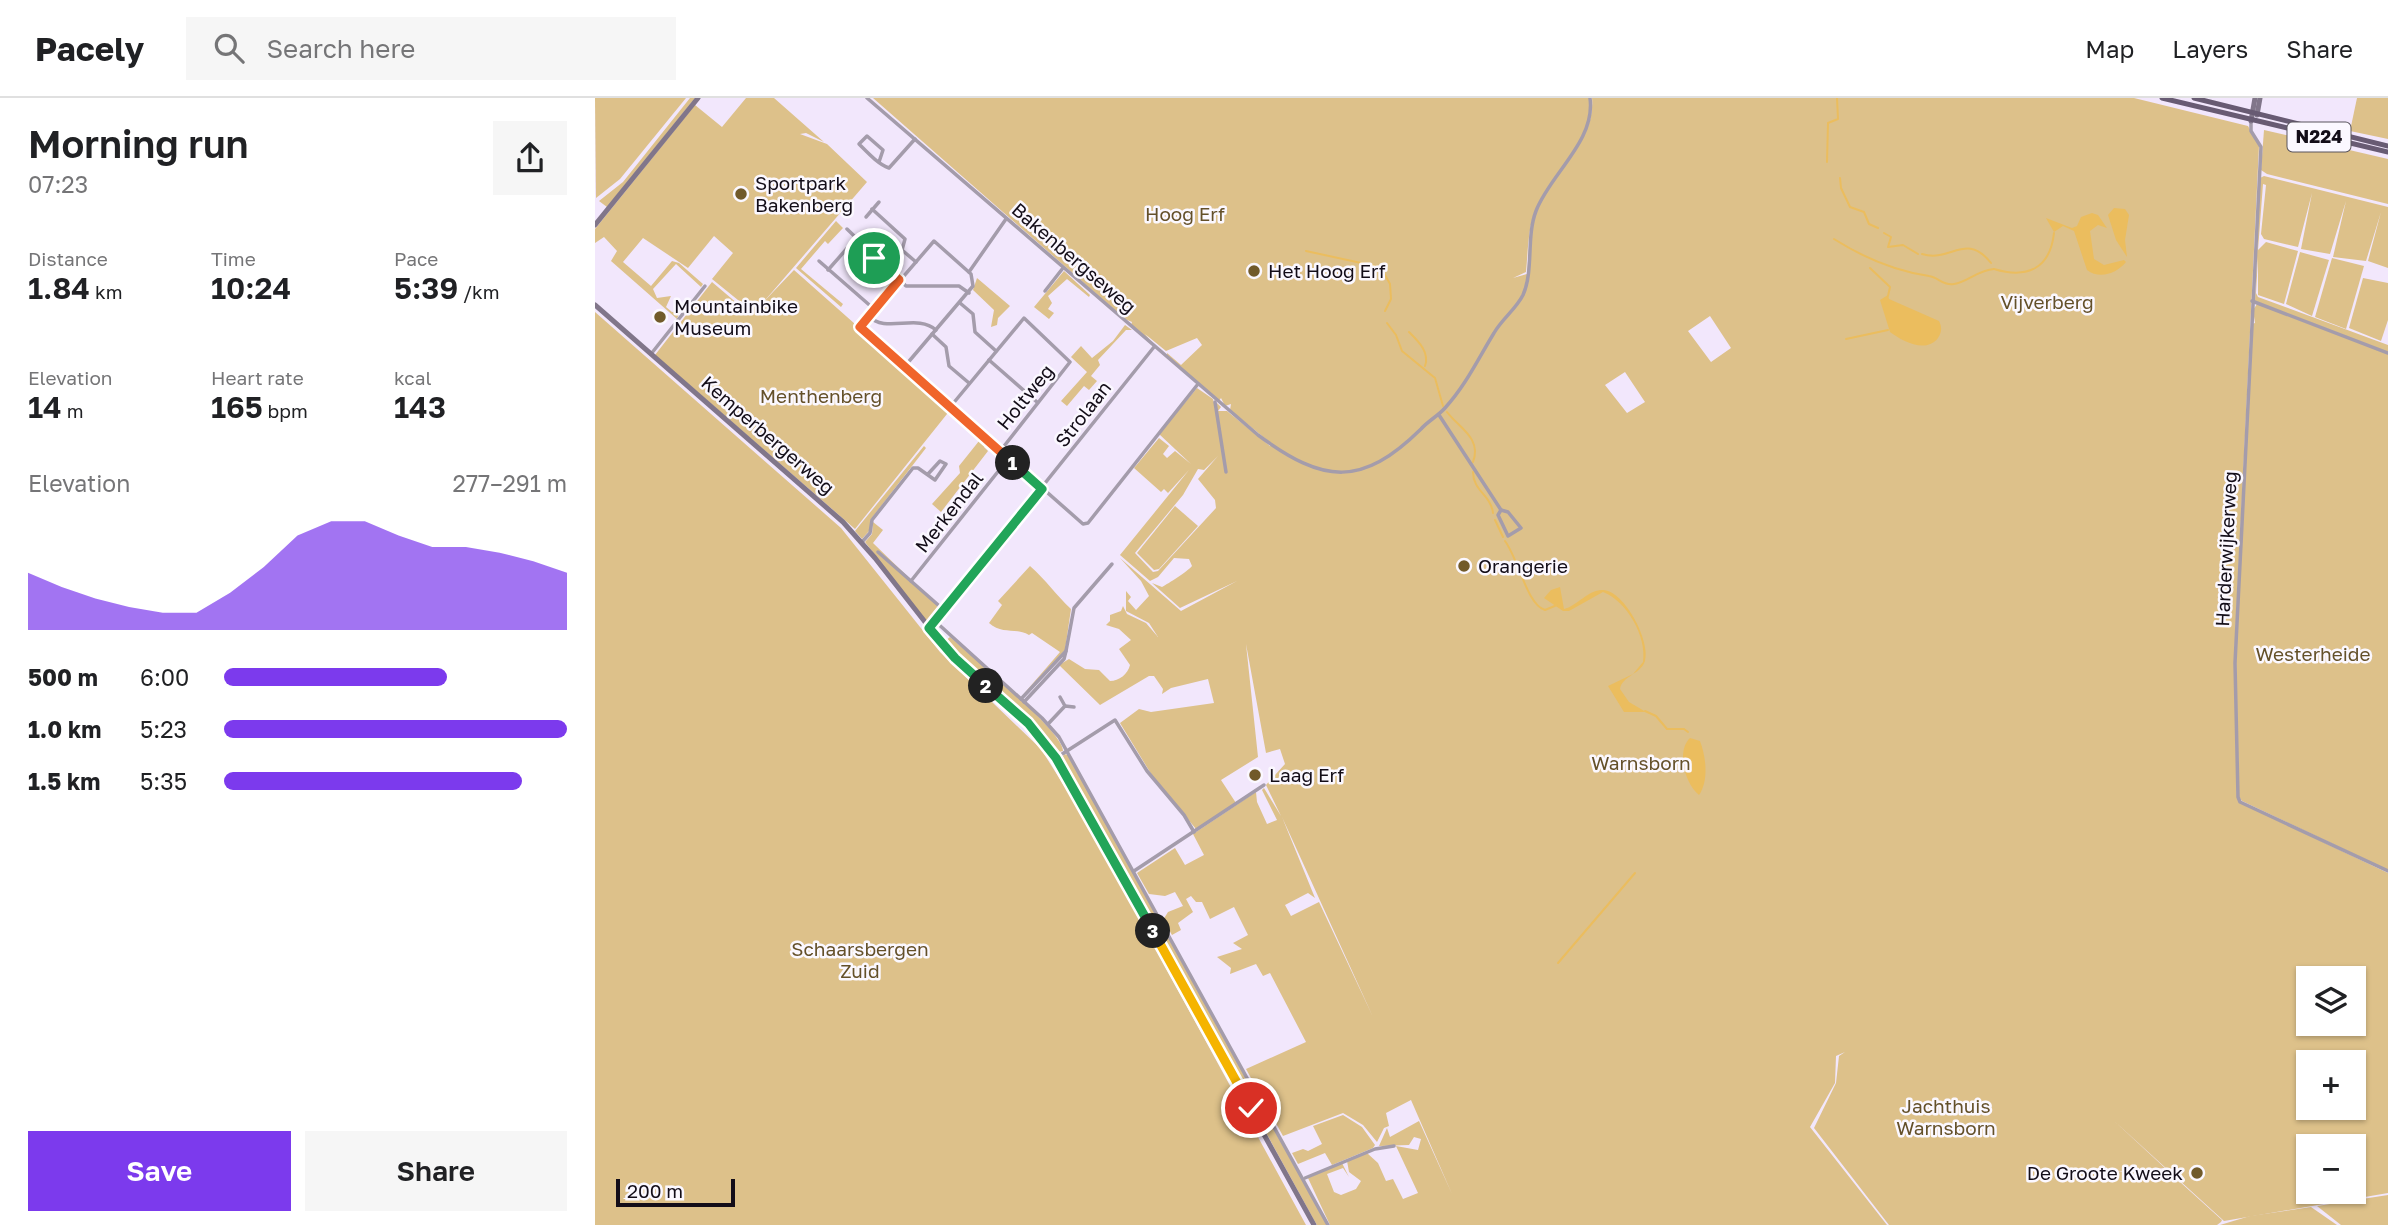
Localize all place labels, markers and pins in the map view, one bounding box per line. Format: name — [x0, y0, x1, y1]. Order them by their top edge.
place label: Sportpark Bakenberg — [755, 171, 853, 216]
marker: Sportpark Bakenberg — [733, 186, 749, 202]
pin — [844, 228, 904, 288]
place label: Het Hoog Erf — [1268, 259, 1386, 282]
marker: Het Hoog Erf — [1246, 263, 1262, 279]
place label: Mountainbike Museum — [674, 294, 798, 339]
marker: Mountainbike Museum — [652, 309, 668, 325]
pin: 1 — [995, 446, 1031, 480]
place label: Orangerie — [1478, 554, 1568, 577]
marker: Orangerie — [1456, 558, 1472, 574]
pin: 2 — [969, 668, 1003, 704]
place label: Laag Erf — [1269, 763, 1344, 786]
marker: Laag Erf — [1247, 767, 1263, 783]
pin: 3 — [1135, 914, 1171, 948]
pin — [1221, 1078, 1281, 1138]
place label: De Groote Kweek — [2027, 1161, 2183, 1184]
marker: De Groote Kweek — [2189, 1165, 2205, 1181]

